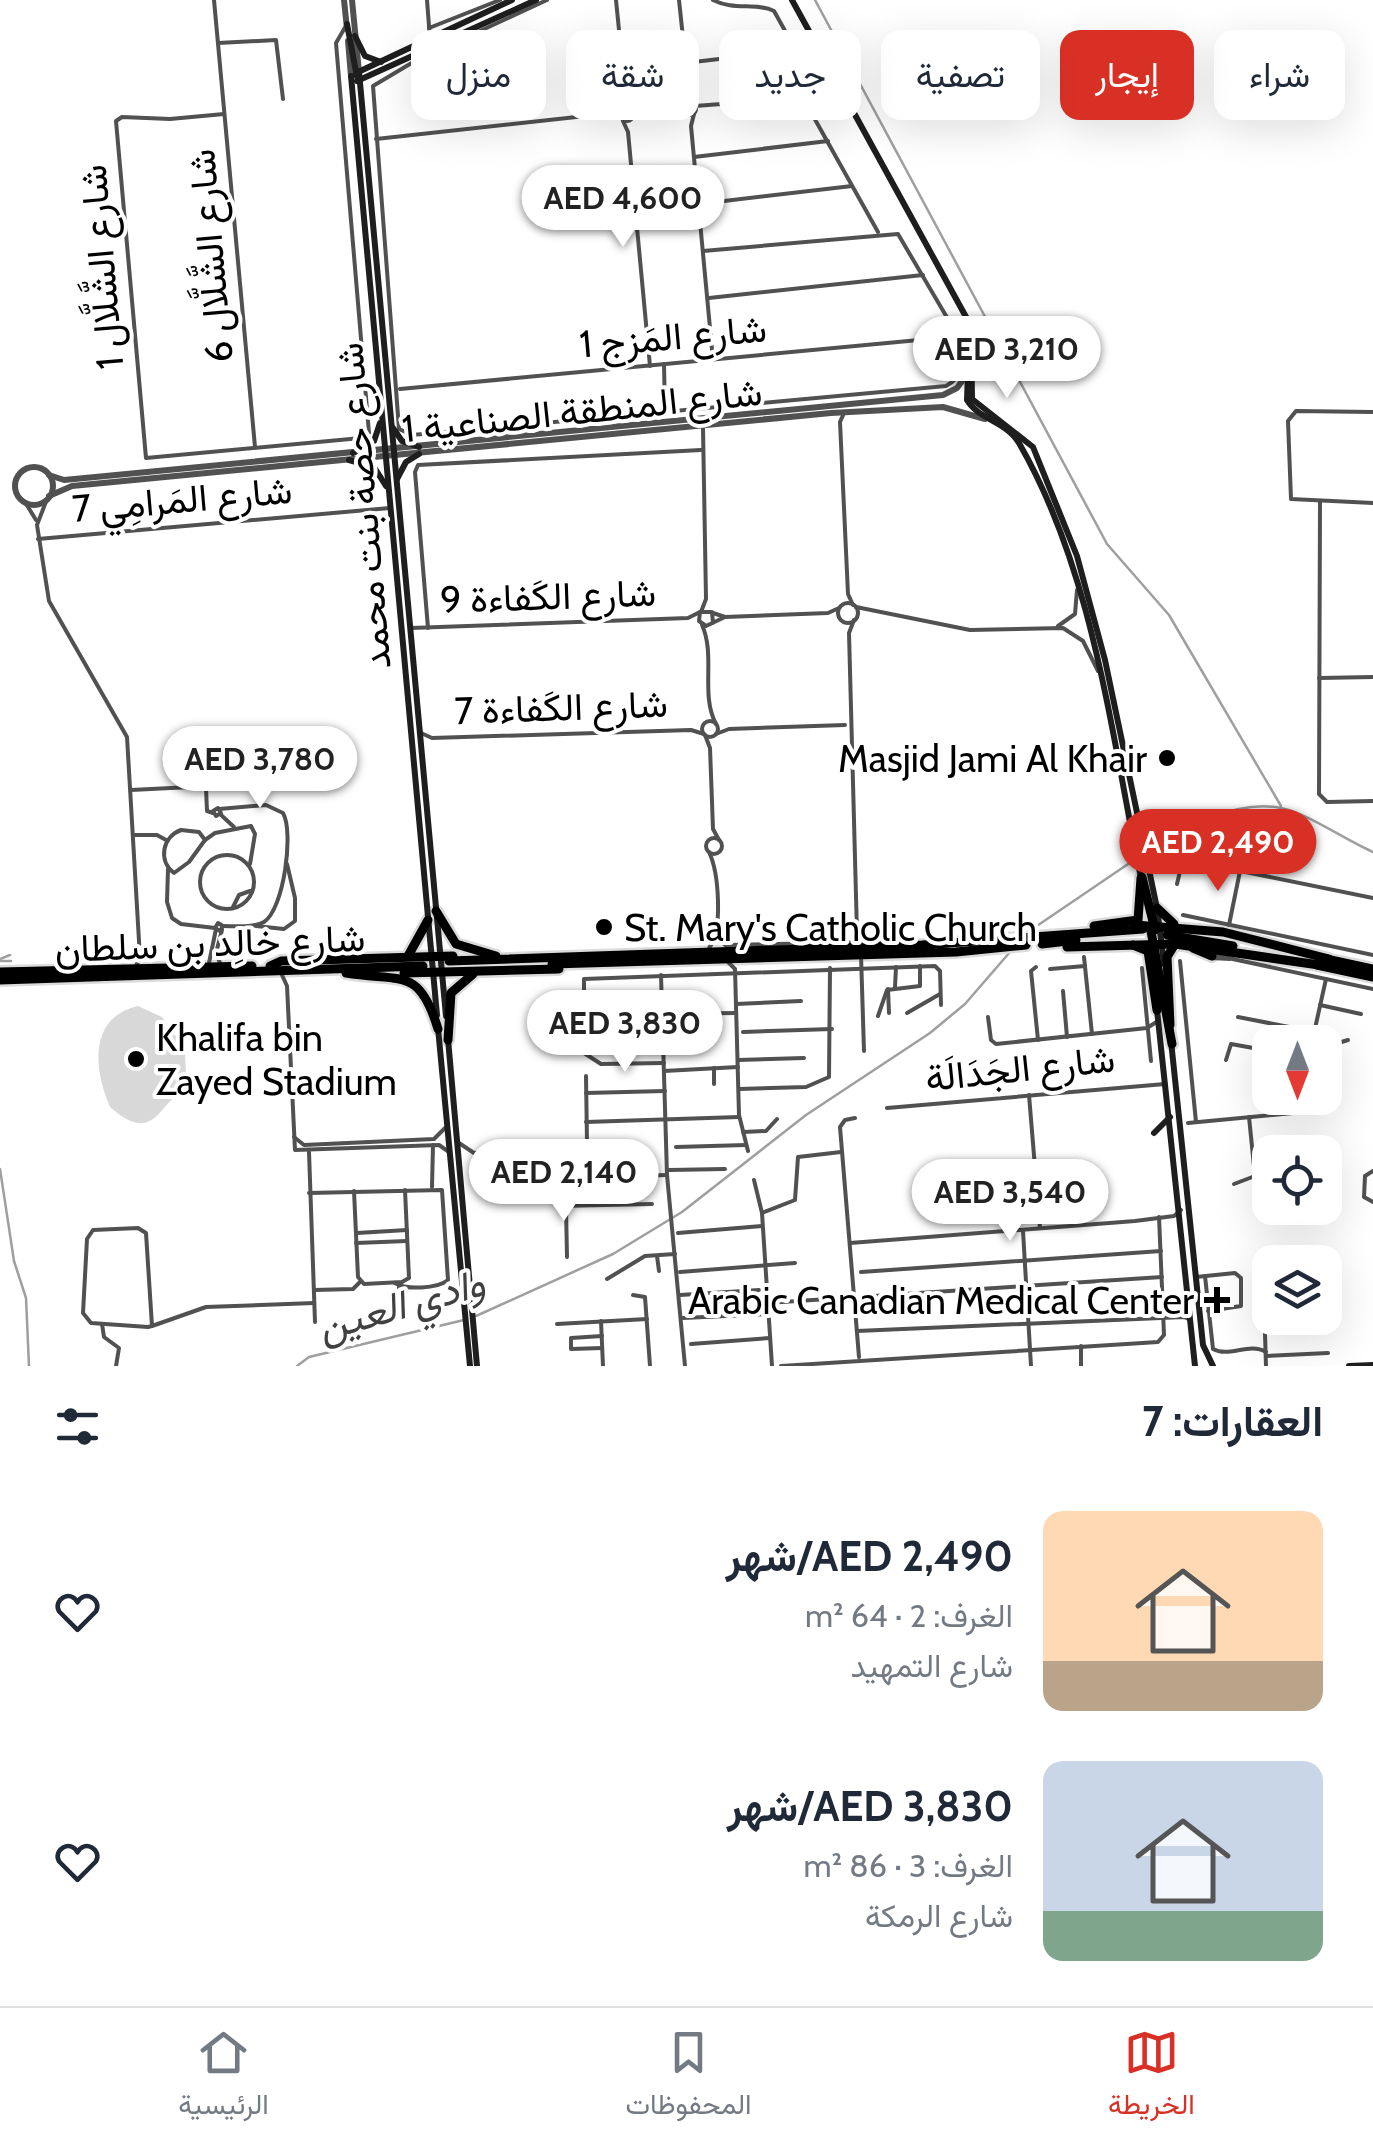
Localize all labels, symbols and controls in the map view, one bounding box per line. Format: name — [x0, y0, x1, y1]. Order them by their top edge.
chip: منزل — [411, 30, 546, 120]
chip: شقة — [566, 30, 699, 120]
chip: جديد — [719, 30, 861, 120]
chip: تصفية — [881, 30, 1040, 120]
chip: إيجار — [1060, 30, 1194, 120]
chip: شراء — [1214, 30, 1345, 120]
street label: شارع الشَّلَّال 6 — [173, 147, 246, 365]
street label: شارع الشَّلَّال 1 — [65, 163, 136, 371]
pin: AED 4,600 — [509, 165, 737, 250]
text: AED 4,600 — [544, 178, 702, 217]
street label: شارع المَزج 1 — [578, 304, 769, 371]
pin: AED 3,210 — [893, 316, 1121, 401]
text: AED 3,210 — [935, 329, 1079, 368]
street label: شارع حصة بنت محمد — [325, 341, 404, 671]
street label: شارع المنطقة الصناعية 1 — [400, 368, 765, 455]
street label: شارع المَرامِي 7 — [70, 466, 295, 540]
street label: شارع الكَفاءة 9 — [439, 569, 657, 626]
street label: شارع الكَفاءة 7 — [453, 680, 669, 737]
pin: AED 3,780 — [146, 726, 374, 811]
place label: Masjid Jami Al Khair — [838, 735, 1147, 782]
text: AED 3,780 — [184, 739, 336, 778]
marker: Masjid Jami Al Khair — [1156, 747, 1178, 769]
pin: AED 2,490 — [1104, 809, 1332, 894]
text: AED 2,490 — [1141, 822, 1295, 861]
place label: St. Mary's Catholic Church — [624, 904, 1037, 951]
street label: شارع خالِد بن سلطان — [54, 914, 366, 975]
marker: St. Mary's Catholic Church — [593, 916, 615, 938]
pin: AED 3,830 — [511, 990, 739, 1075]
text: AED 3,830 — [549, 1003, 701, 1042]
place label: Khalifa bin Zayed Stadium — [156, 1014, 397, 1105]
north arrow — [1252, 1025, 1342, 1115]
map controls — [1252, 1025, 1342, 1335]
street label: شارع الجَدَالَة — [923, 1035, 1117, 1104]
marker: Khalifa bin Zayed Stadium — [125, 1048, 147, 1070]
button: locate — [1252, 1135, 1342, 1225]
pin: AED 2,140 — [450, 1139, 678, 1224]
text: AED 2,140 — [491, 1152, 637, 1191]
pin: AED 3,540 — [896, 1159, 1124, 1244]
text: AED 3,540 — [934, 1172, 1086, 1211]
button: layers — [1252, 1245, 1342, 1335]
water label: وادي العين — [312, 1257, 492, 1359]
place label: Arabic Canadian Medical Center — [688, 1277, 1194, 1324]
marker: Arabic Canadian Medical Center — [1204, 1287, 1230, 1313]
text: العقارات: 7 — [1142, 1395, 1323, 1447]
icon: filters — [50, 1399, 105, 1454]
text: AED 2,490/شهر — [726, 1530, 1013, 1582]
icon: home — [1123, 1551, 1243, 1671]
icon: heart — [50, 1584, 105, 1639]
text: الغرف: 2 · 64 m² — [805, 1596, 1013, 1635]
text: شارع التمهيد — [850, 1646, 1013, 1685]
text: AED 3,830/شهر — [727, 1780, 1013, 1832]
icon: home — [1123, 1801, 1243, 1921]
icon: heart — [50, 1834, 105, 1889]
text: الغرف: 3 · 86 m² — [803, 1846, 1013, 1885]
text: شارع الرمكة — [865, 1896, 1013, 1935]
tab: الرئيسية — [178, 2025, 269, 2129]
tab: المحفوظات — [625, 2025, 752, 2129]
tab: الخريطة — [1108, 2025, 1195, 2129]

